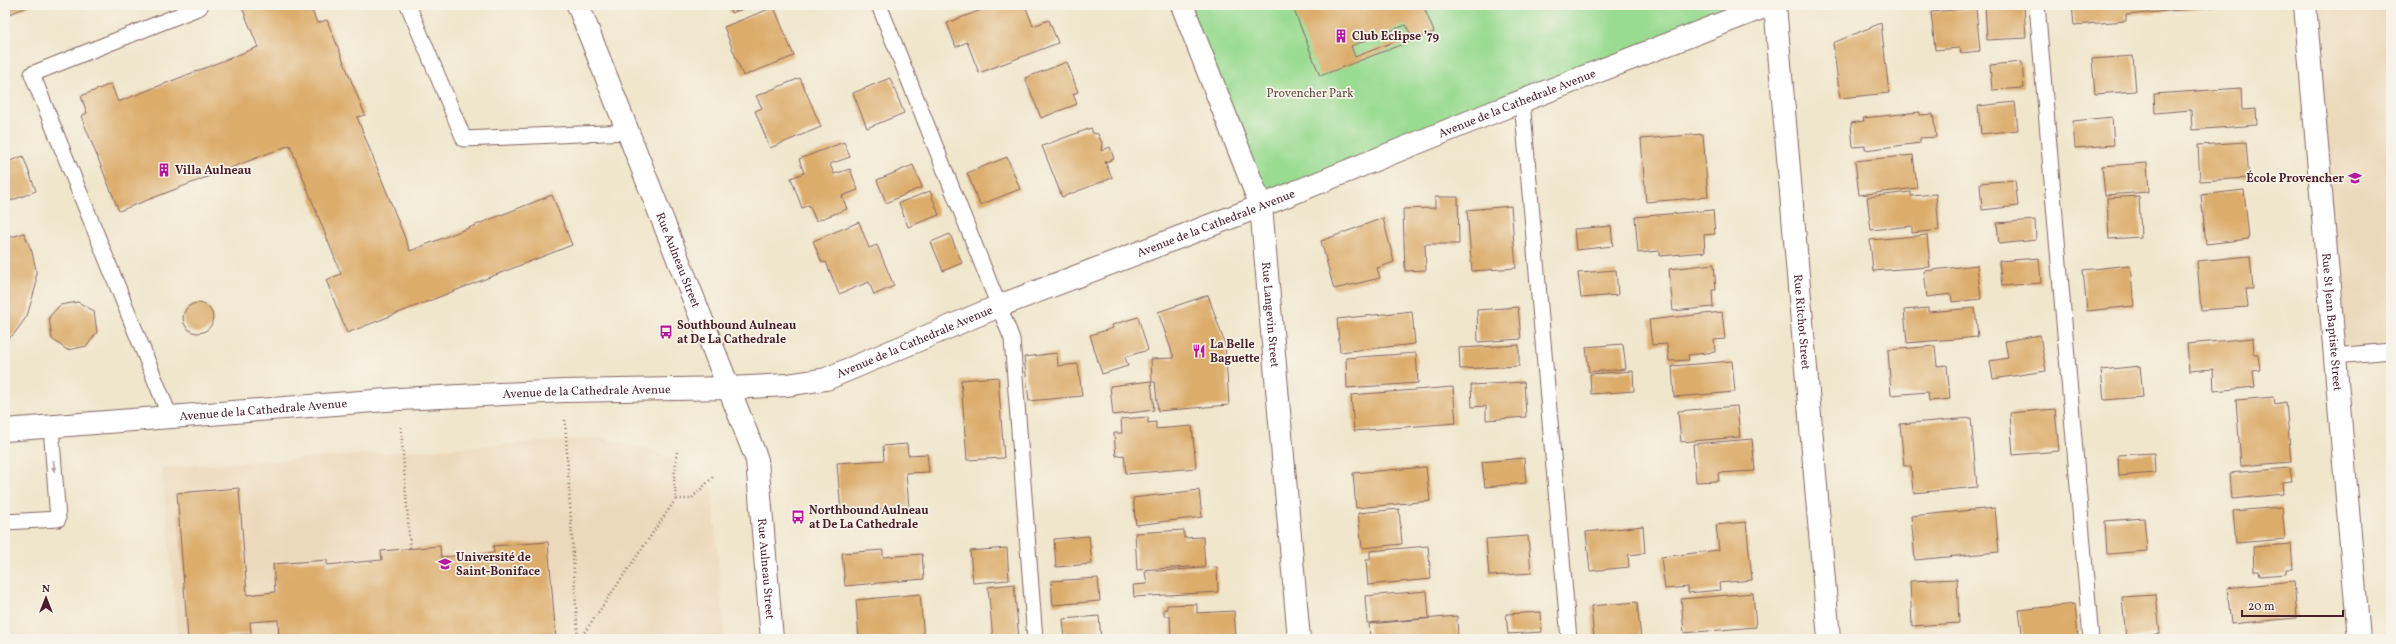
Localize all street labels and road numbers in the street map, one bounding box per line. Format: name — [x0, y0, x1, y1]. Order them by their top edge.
street label: Avenue de la Cathedrale Avenue — [1436, 66, 1599, 142]
street label: Avenue de la Cathedrale Avenue — [1135, 186, 1298, 262]
street label: Rue Aulneau Street — [651, 210, 703, 310]
street label: Rue St Jean Baptiste Street — [2317, 252, 2345, 392]
street label: Rue Langevin Street — [1257, 261, 1282, 368]
street label: Rue Ritchot Street — [1789, 274, 1813, 370]
street label: Avenue de la Cathedrale Avenue — [834, 302, 996, 383]
street label: Avenue de la Cathedrale Avenue — [502, 382, 671, 403]
street label: Avenue de la Cathedrale Avenue — [179, 396, 348, 425]
street label: Rue Aulneau Street — [753, 518, 777, 620]

